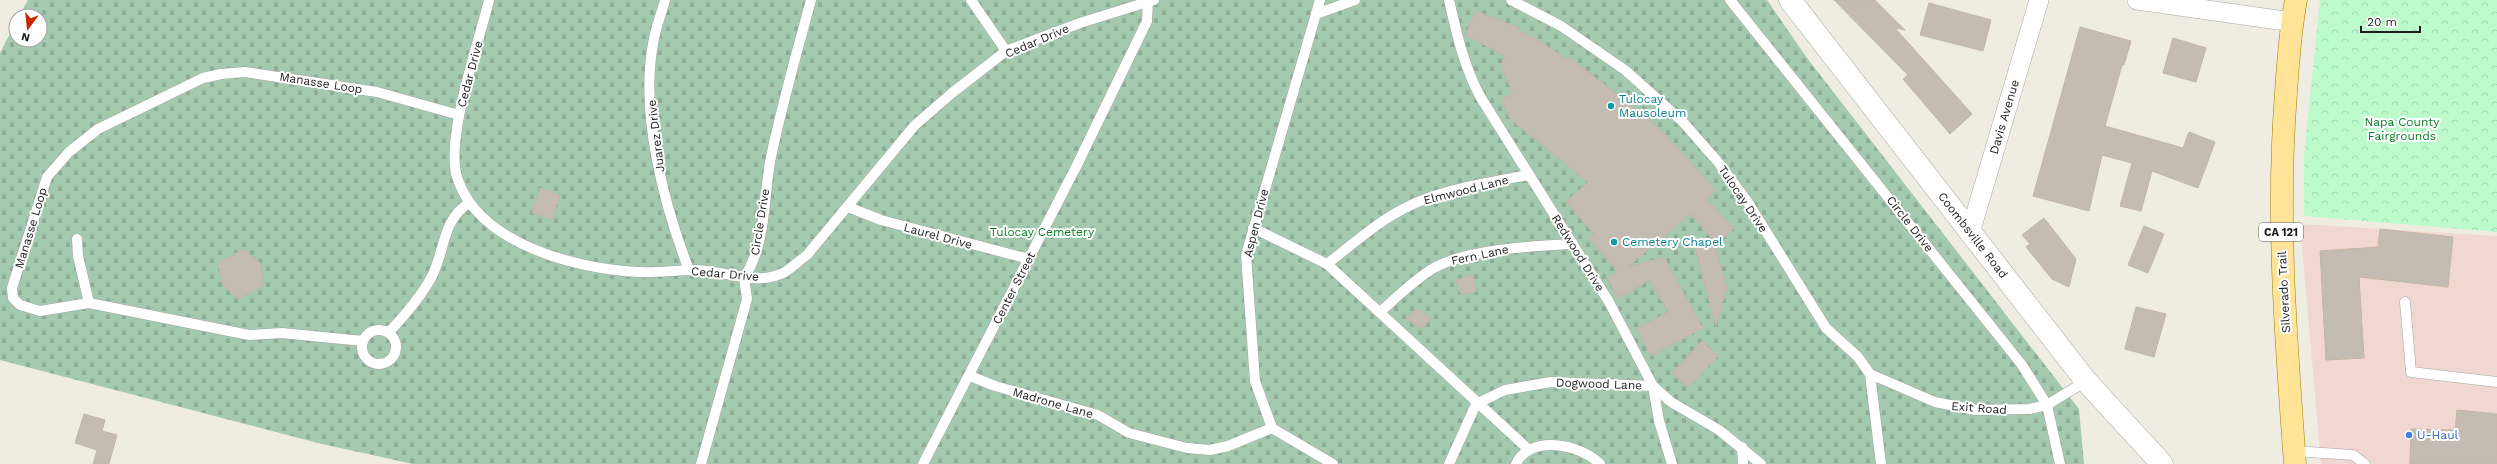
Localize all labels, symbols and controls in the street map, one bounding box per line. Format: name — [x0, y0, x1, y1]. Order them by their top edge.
north arrow — [8, 8, 48, 48]
scale bar — [2361, 8, 2420, 34]
text: 20 m — [2367, 15, 2397, 29]
street label: Cedar Drive — [1003, 21, 1071, 61]
text: N — [20, 30, 31, 45]
street label: Cedar Drive — [454, 39, 486, 109]
street label: Manasse Loop — [279, 70, 363, 96]
street label: Davis Avenue — [1987, 78, 2022, 156]
place label: Tulocay Mausoleum — [1619, 92, 1686, 120]
street label: Juarez Drive — [645, 99, 667, 173]
marker: Tulocay Mausoleum — [1606, 101, 1616, 111]
park label: Napa County Fairgrounds — [2364, 115, 2440, 143]
street label: Tulocay Drive — [1715, 163, 1771, 235]
street label: Elmwood Lane — [1422, 173, 1510, 207]
street label: Manasse Loop — [12, 186, 50, 270]
street label: Aspen Drive — [1241, 187, 1271, 259]
street label: Circle Drive — [748, 188, 772, 256]
street label: Coombsville Road — [1935, 190, 2011, 281]
street label: Circle Drive — [1884, 193, 1936, 255]
street label: Redwood Drive — [1549, 212, 1607, 294]
street label: Laurel Drive — [902, 220, 974, 252]
road number: CA 121 — [2259, 223, 2303, 241]
park label: Tulocay Cemetery — [990, 225, 1095, 239]
place label: Cemetery Chapel — [1622, 235, 1723, 249]
marker: Cemetery Chapel — [1609, 237, 1619, 247]
street label: Fern Lane — [1450, 242, 1510, 268]
street label: Center Street — [990, 249, 1038, 327]
street label: Silverado Trail — [2275, 250, 2293, 333]
street label: Cedar Drive — [691, 264, 760, 284]
street label: Dogwood Lane — [1556, 375, 1642, 393]
street label: Madrone Lane — [1011, 385, 1095, 421]
street label: Exit Road — [1951, 399, 2007, 417]
place label: U-Haul — [2417, 428, 2459, 442]
marker: U-Haul — [2404, 430, 2414, 440]

